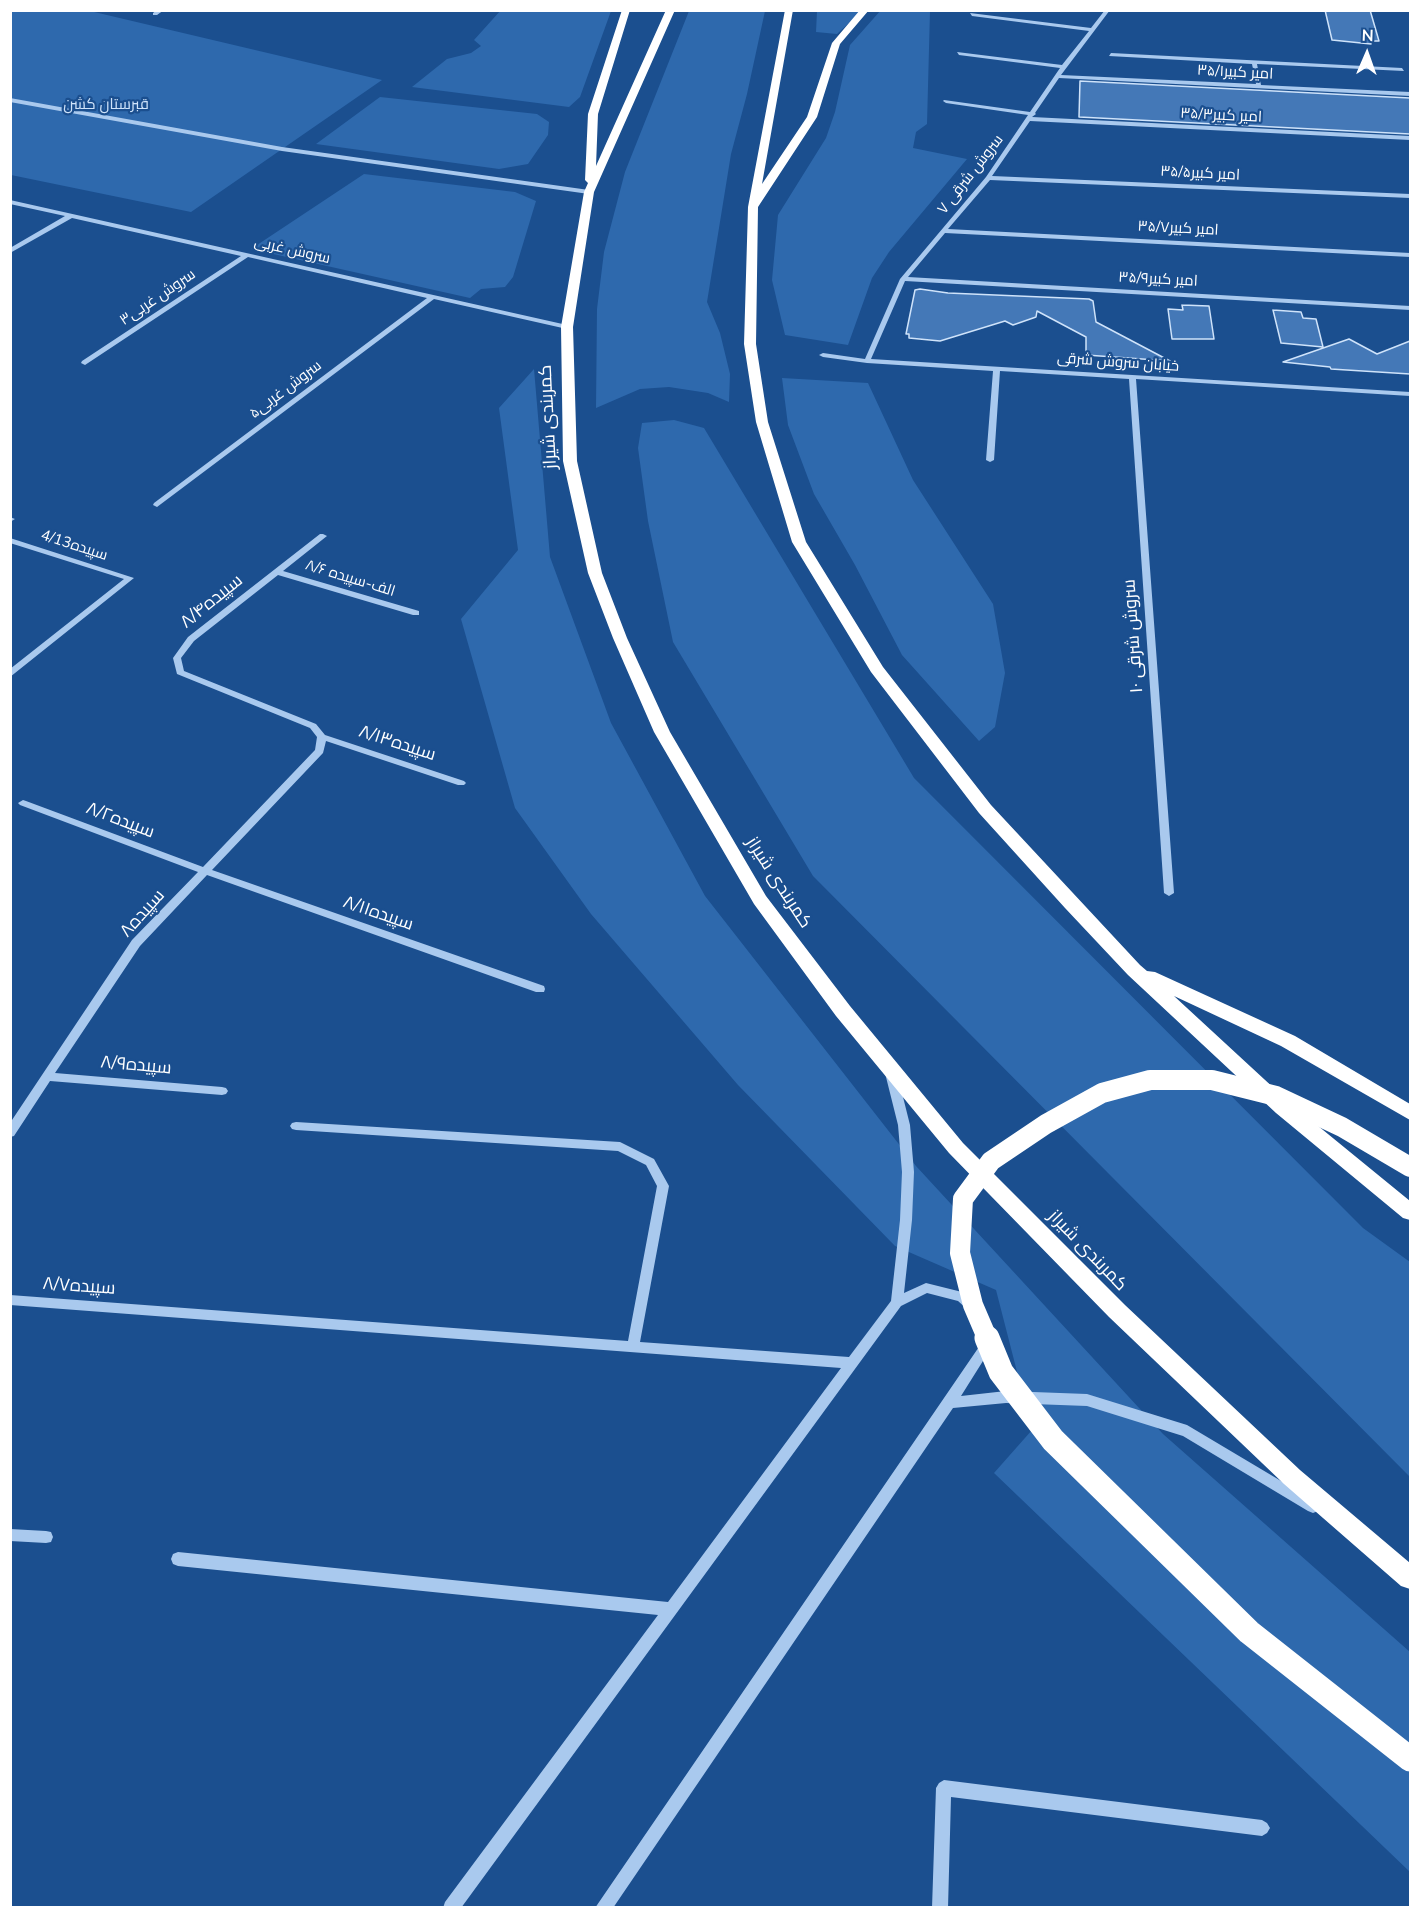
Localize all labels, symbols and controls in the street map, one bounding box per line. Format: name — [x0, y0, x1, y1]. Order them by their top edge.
north arrow — [1337, 24, 1397, 84]
text: N — [1361, 25, 1374, 47]
street label: امیر کبیر۳۵/۱ — [1196, 62, 1274, 84]
park label: قبرستان کشن — [63, 96, 149, 114]
street label: امیر کبیر۳۵/۳ — [1180, 105, 1262, 127]
street label: سروش شرقی ۷ — [934, 132, 1008, 218]
street label: امیر کبیر۳۵/۵ — [1160, 163, 1240, 185]
street label: امیر کبیر۳۵/۷ — [1137, 218, 1219, 240]
street label: سروش غربی — [252, 234, 332, 268]
street label: سروش غربی۳ — [117, 266, 199, 330]
street label: امیر کبیر۳۵/۹ — [1118, 269, 1198, 291]
street label: خیابان سروش شرقی — [1056, 350, 1180, 376]
street label: سروش غربی۵ — [246, 357, 326, 423]
street label: کمربندی شیراز — [535, 364, 563, 470]
street label: 4/13سپیده — [38, 527, 110, 565]
street label: ۸/۶ الف-سپیده — [303, 557, 397, 601]
street label: سپیده۸/۴ — [176, 570, 248, 634]
street label: سروش شرقی ۱۰ — [1119, 578, 1149, 694]
street label: سپیده۸/۱۳ — [356, 721, 438, 767]
street label: سپیده۸/۲ — [83, 798, 157, 844]
street label: کمربندی شیراز — [741, 833, 815, 933]
street label: سپیده۸ — [116, 886, 170, 942]
street label: سپیده۸/۱۱ — [340, 892, 416, 936]
street label: سپیده۸/۹ — [100, 1052, 172, 1080]
street label: کمربندی شیراز — [1043, 1206, 1131, 1296]
street label: سپیده۸/۷ — [42, 1274, 116, 1300]

